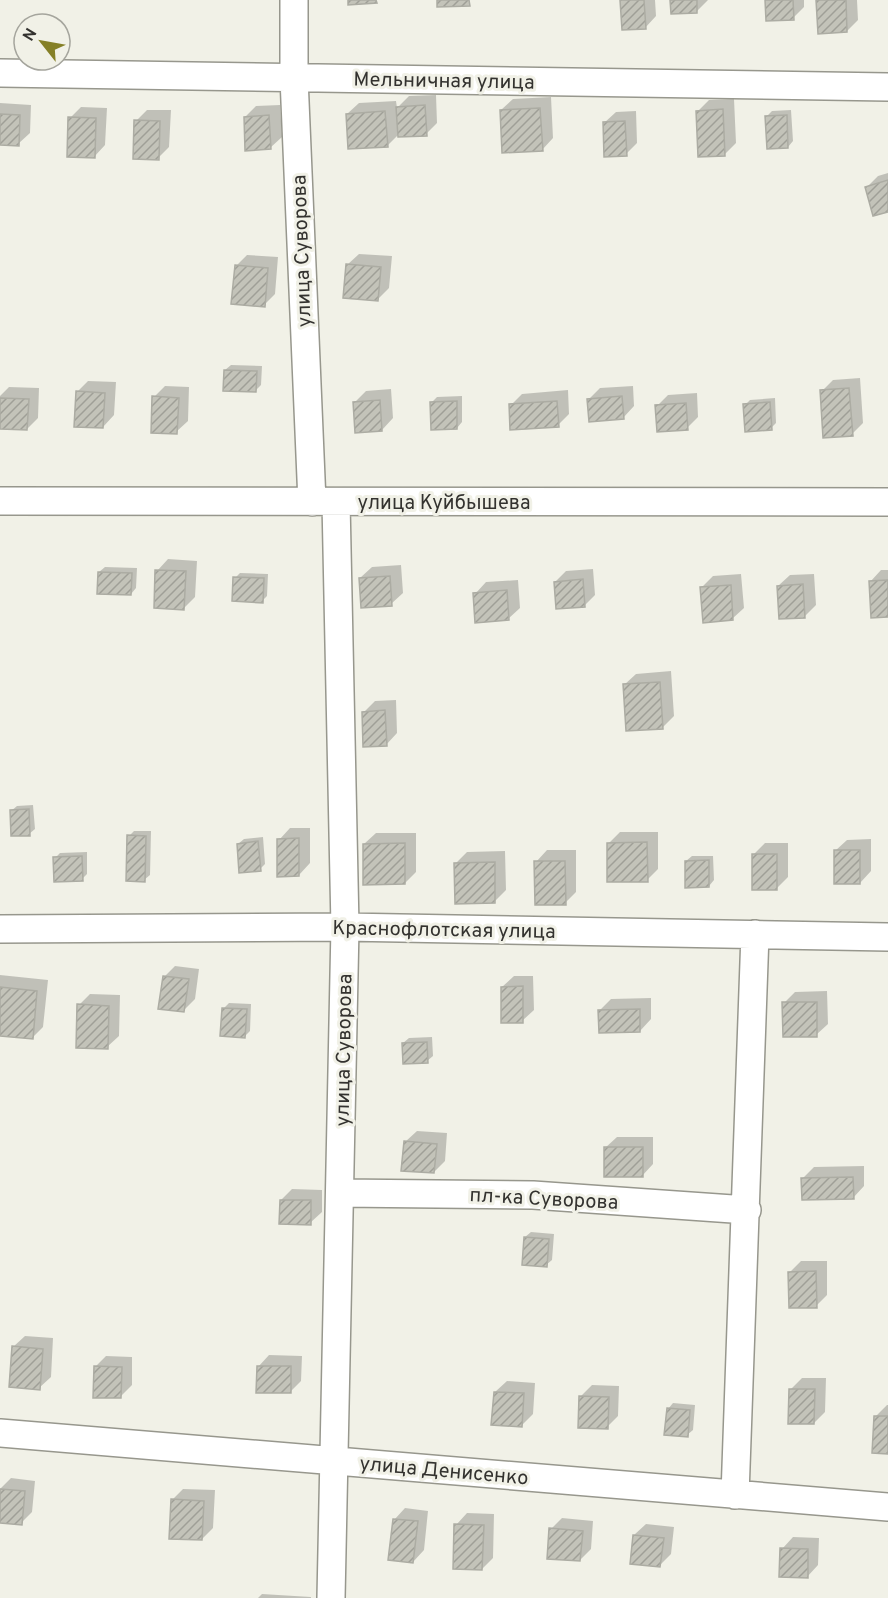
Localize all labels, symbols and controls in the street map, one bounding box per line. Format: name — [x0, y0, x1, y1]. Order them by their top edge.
north arrow — [12, 12, 72, 72]
text: N — [19, 25, 42, 45]
street label: Мельничная улица — [353, 67, 535, 97]
street label: улица Суворова — [287, 174, 319, 328]
street label: улица Куйбышева — [357, 491, 531, 517]
street label: Краснофлотская улица — [332, 916, 556, 946]
street label: улица Суворова — [331, 973, 359, 1127]
street label: пл-ка Суворова — [469, 1183, 619, 1217]
street label: улица Денисенко — [358, 1452, 529, 1492]

